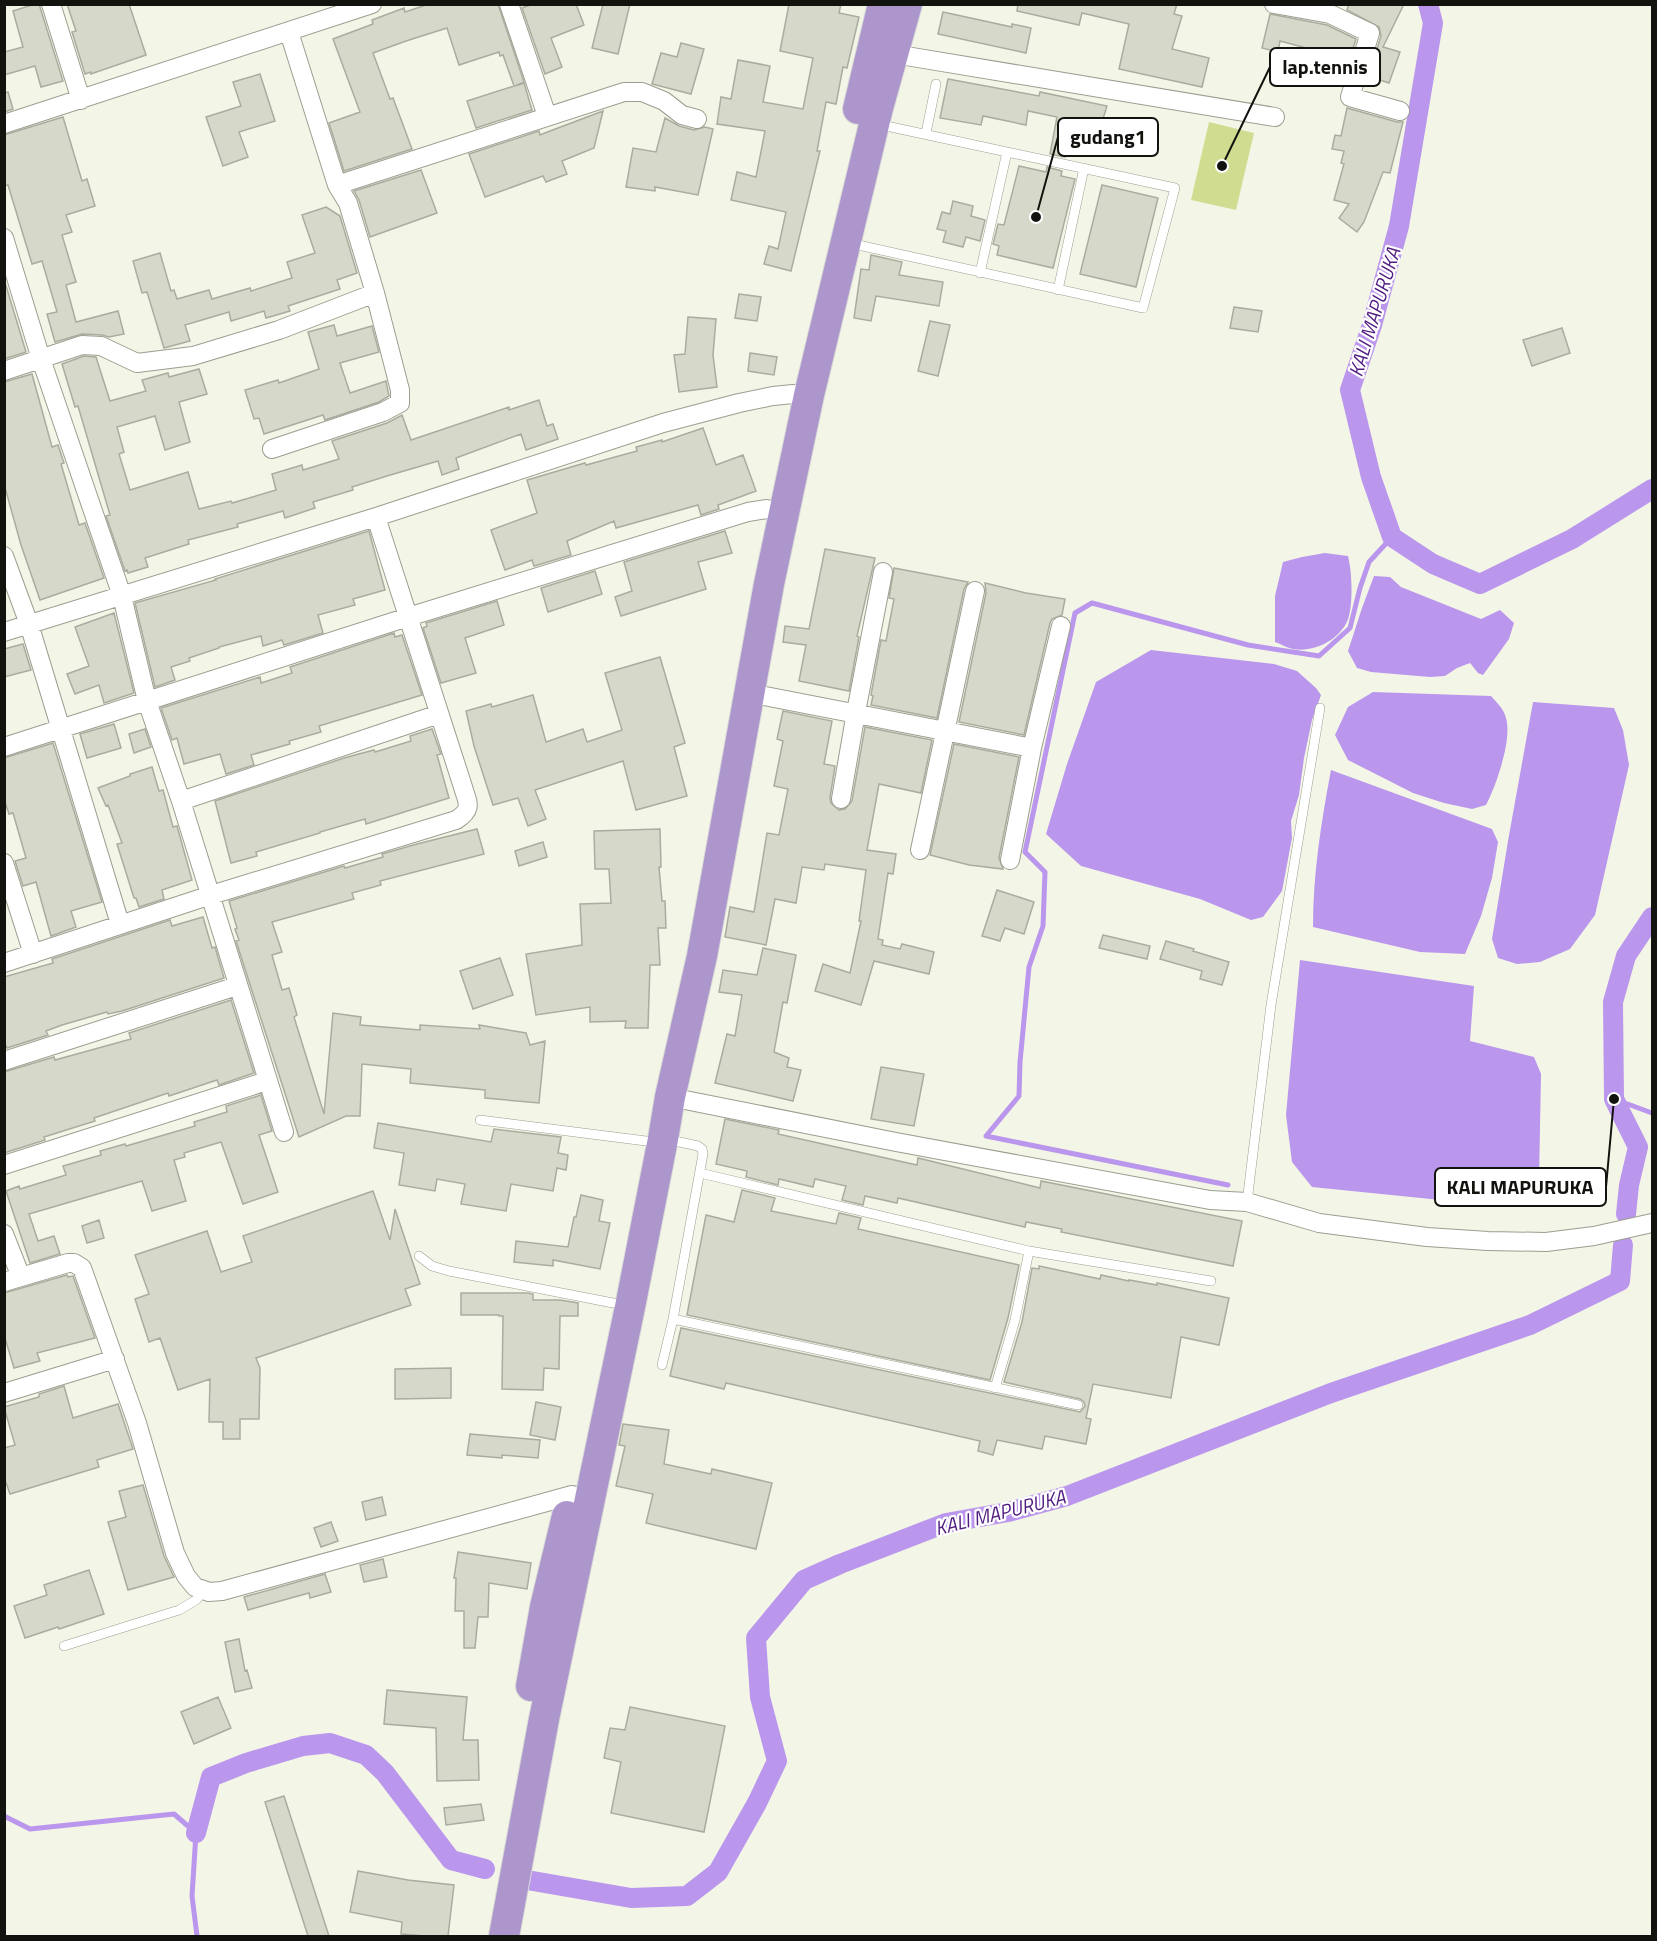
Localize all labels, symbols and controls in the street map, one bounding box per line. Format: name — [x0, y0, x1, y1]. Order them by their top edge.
callout: lap.tennis — [1270, 48, 1380, 86]
text: lap.tennis — [1282, 51, 1368, 82]
callout: gudang1 — [1058, 118, 1158, 156]
text: gudang1 — [1070, 121, 1146, 152]
water label: KALI MAPURUKA — [1340, 244, 1408, 380]
callout: KALI MAPURUKA — [1435, 1168, 1606, 1206]
text: KALI MAPURUKA — [1447, 1171, 1593, 1202]
water label: KALI MAPURUKA — [932, 1481, 1068, 1543]

